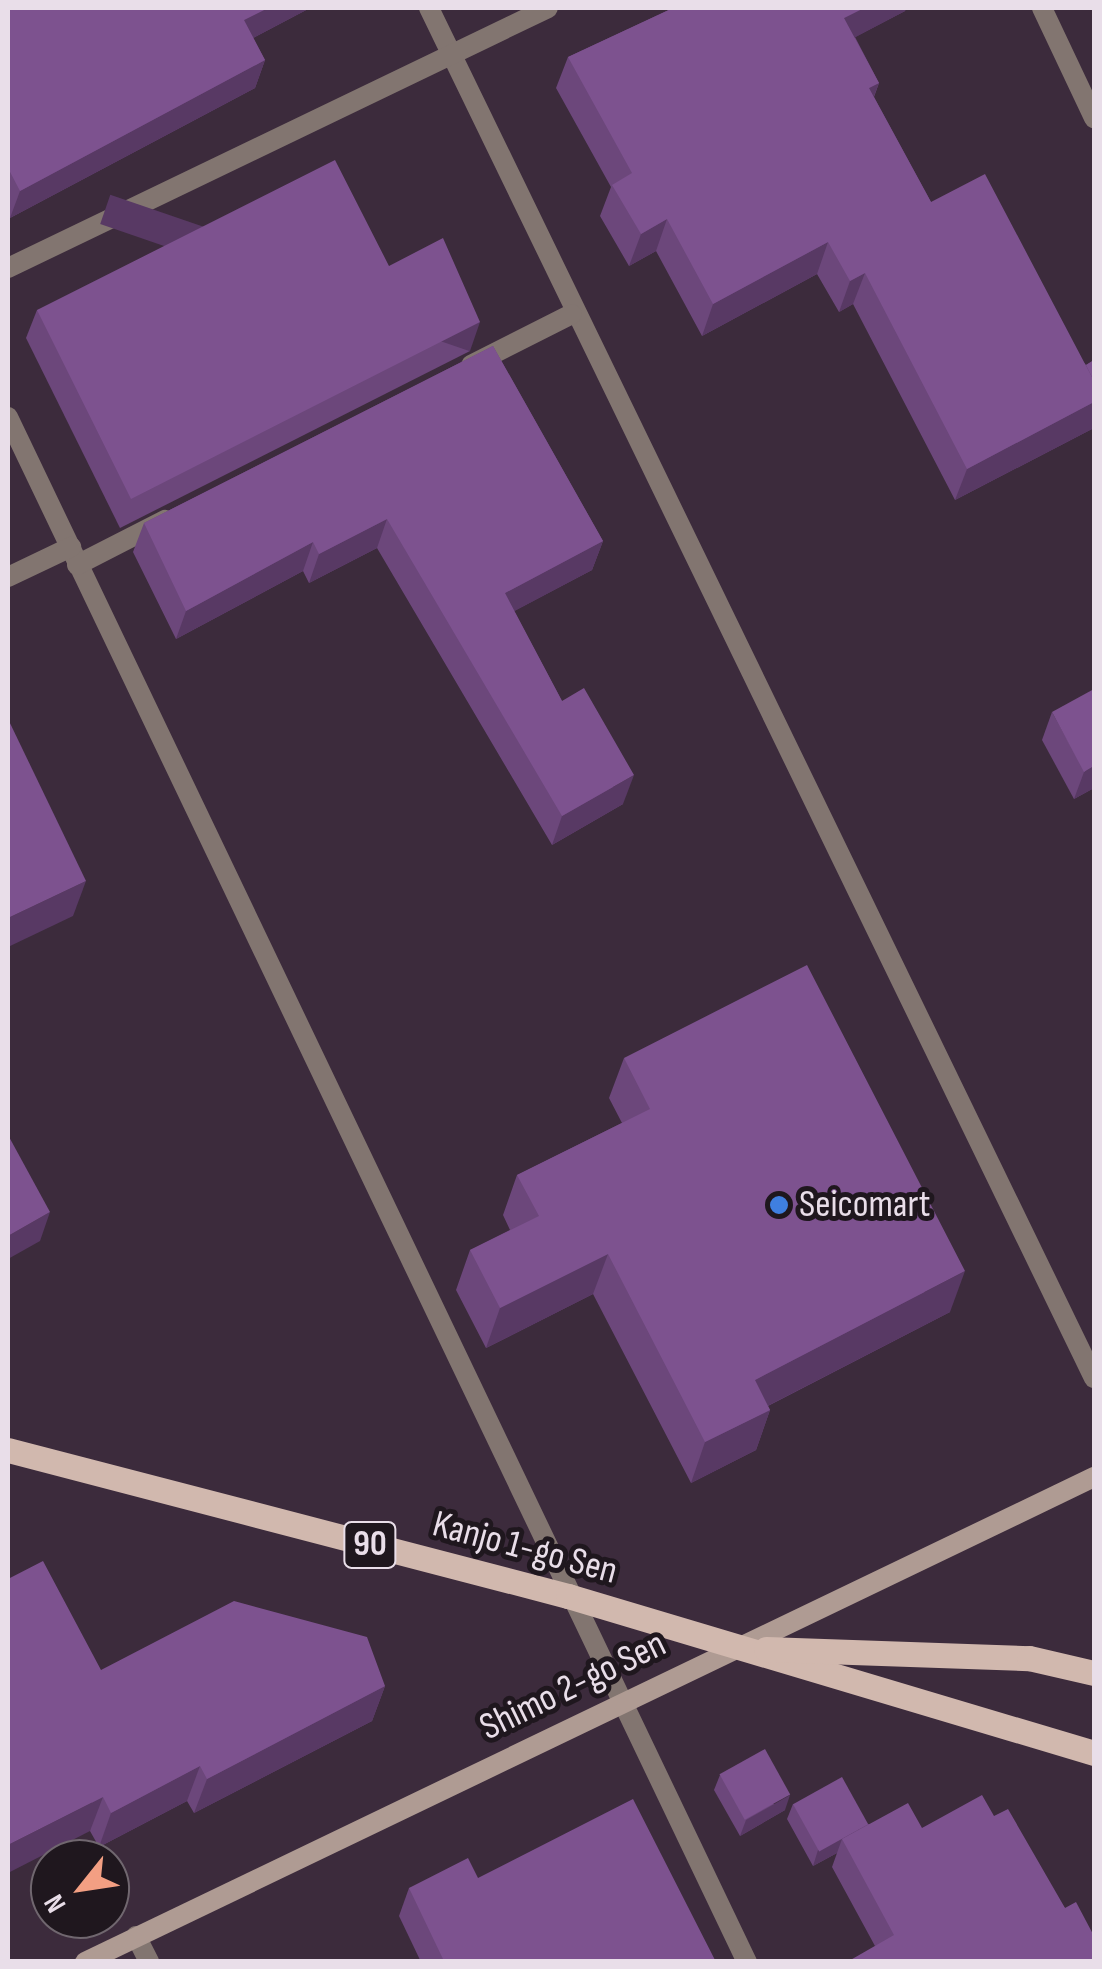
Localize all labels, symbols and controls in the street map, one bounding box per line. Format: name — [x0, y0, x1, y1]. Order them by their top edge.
place label: Seicomart — [799, 1182, 930, 1228]
marker: Seicomart — [768, 1194, 790, 1216]
street label: Kanjo 1-go Sen — [428, 1501, 622, 1595]
road number: 90 — [342, 1515, 398, 1575]
street label: Shimo 2-go Sen — [473, 1621, 673, 1751]
north arrow — [30, 1839, 130, 1939]
text: N — [37, 1889, 73, 1918]

